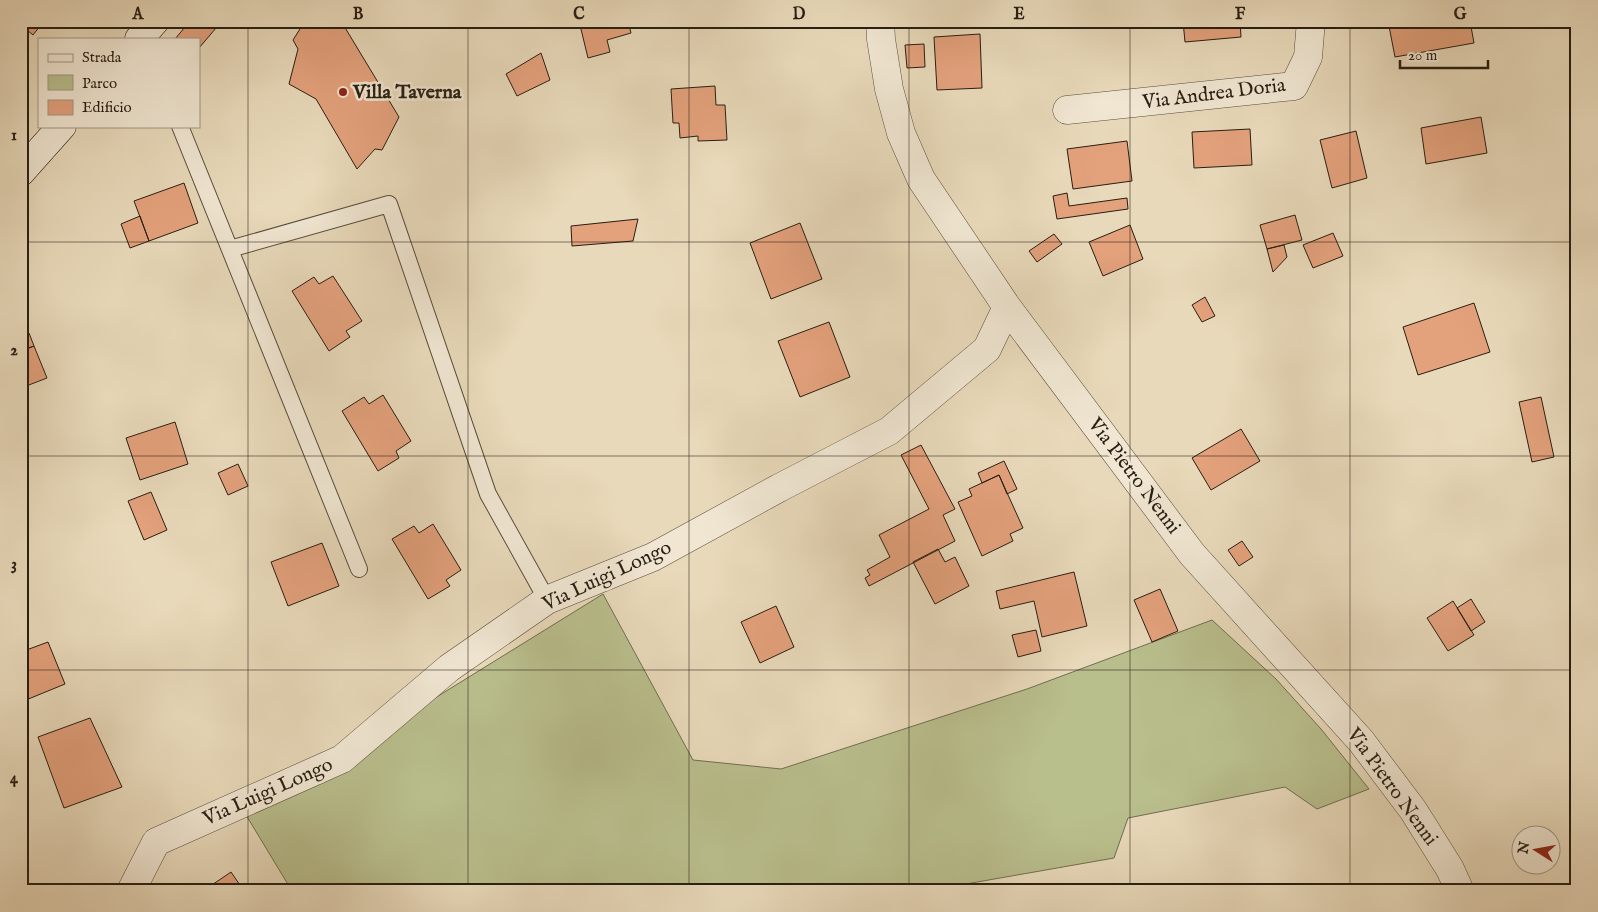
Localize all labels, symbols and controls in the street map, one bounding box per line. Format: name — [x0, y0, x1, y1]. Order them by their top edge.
text: A — [132, 5, 145, 25]
text: B — [353, 5, 364, 25]
text: C — [573, 5, 585, 25]
text: D — [793, 5, 806, 25]
text: E — [1013, 5, 1025, 25]
text: F — [1235, 5, 1246, 25]
text: G — [1454, 5, 1467, 25]
legend — [38, 38, 200, 128]
scale bar — [1400, 38, 1488, 70]
text: 20 m — [1408, 46, 1438, 65]
text: Strada — [82, 48, 122, 67]
street label: Via Andrea Doria — [1140, 73, 1287, 115]
text: Parco — [82, 74, 117, 93]
place label: Villa Taverna — [352, 80, 462, 105]
marker: Villa Taverna — [337, 86, 349, 98]
text: Edificio — [82, 98, 132, 117]
text: 1 — [11, 126, 17, 146]
text: 2 — [10, 341, 18, 361]
street label: Via Pietro Nenni — [1081, 412, 1186, 539]
street label: Via Luigi Longo — [538, 535, 676, 617]
text: 3 — [11, 555, 17, 575]
street label: Via Pietro Nenni — [1340, 722, 1443, 851]
street label: Via Luigi Longo — [198, 752, 337, 832]
text: 4 — [10, 769, 19, 789]
north arrow — [1510, 824, 1560, 874]
text: N — [1514, 840, 1534, 856]

